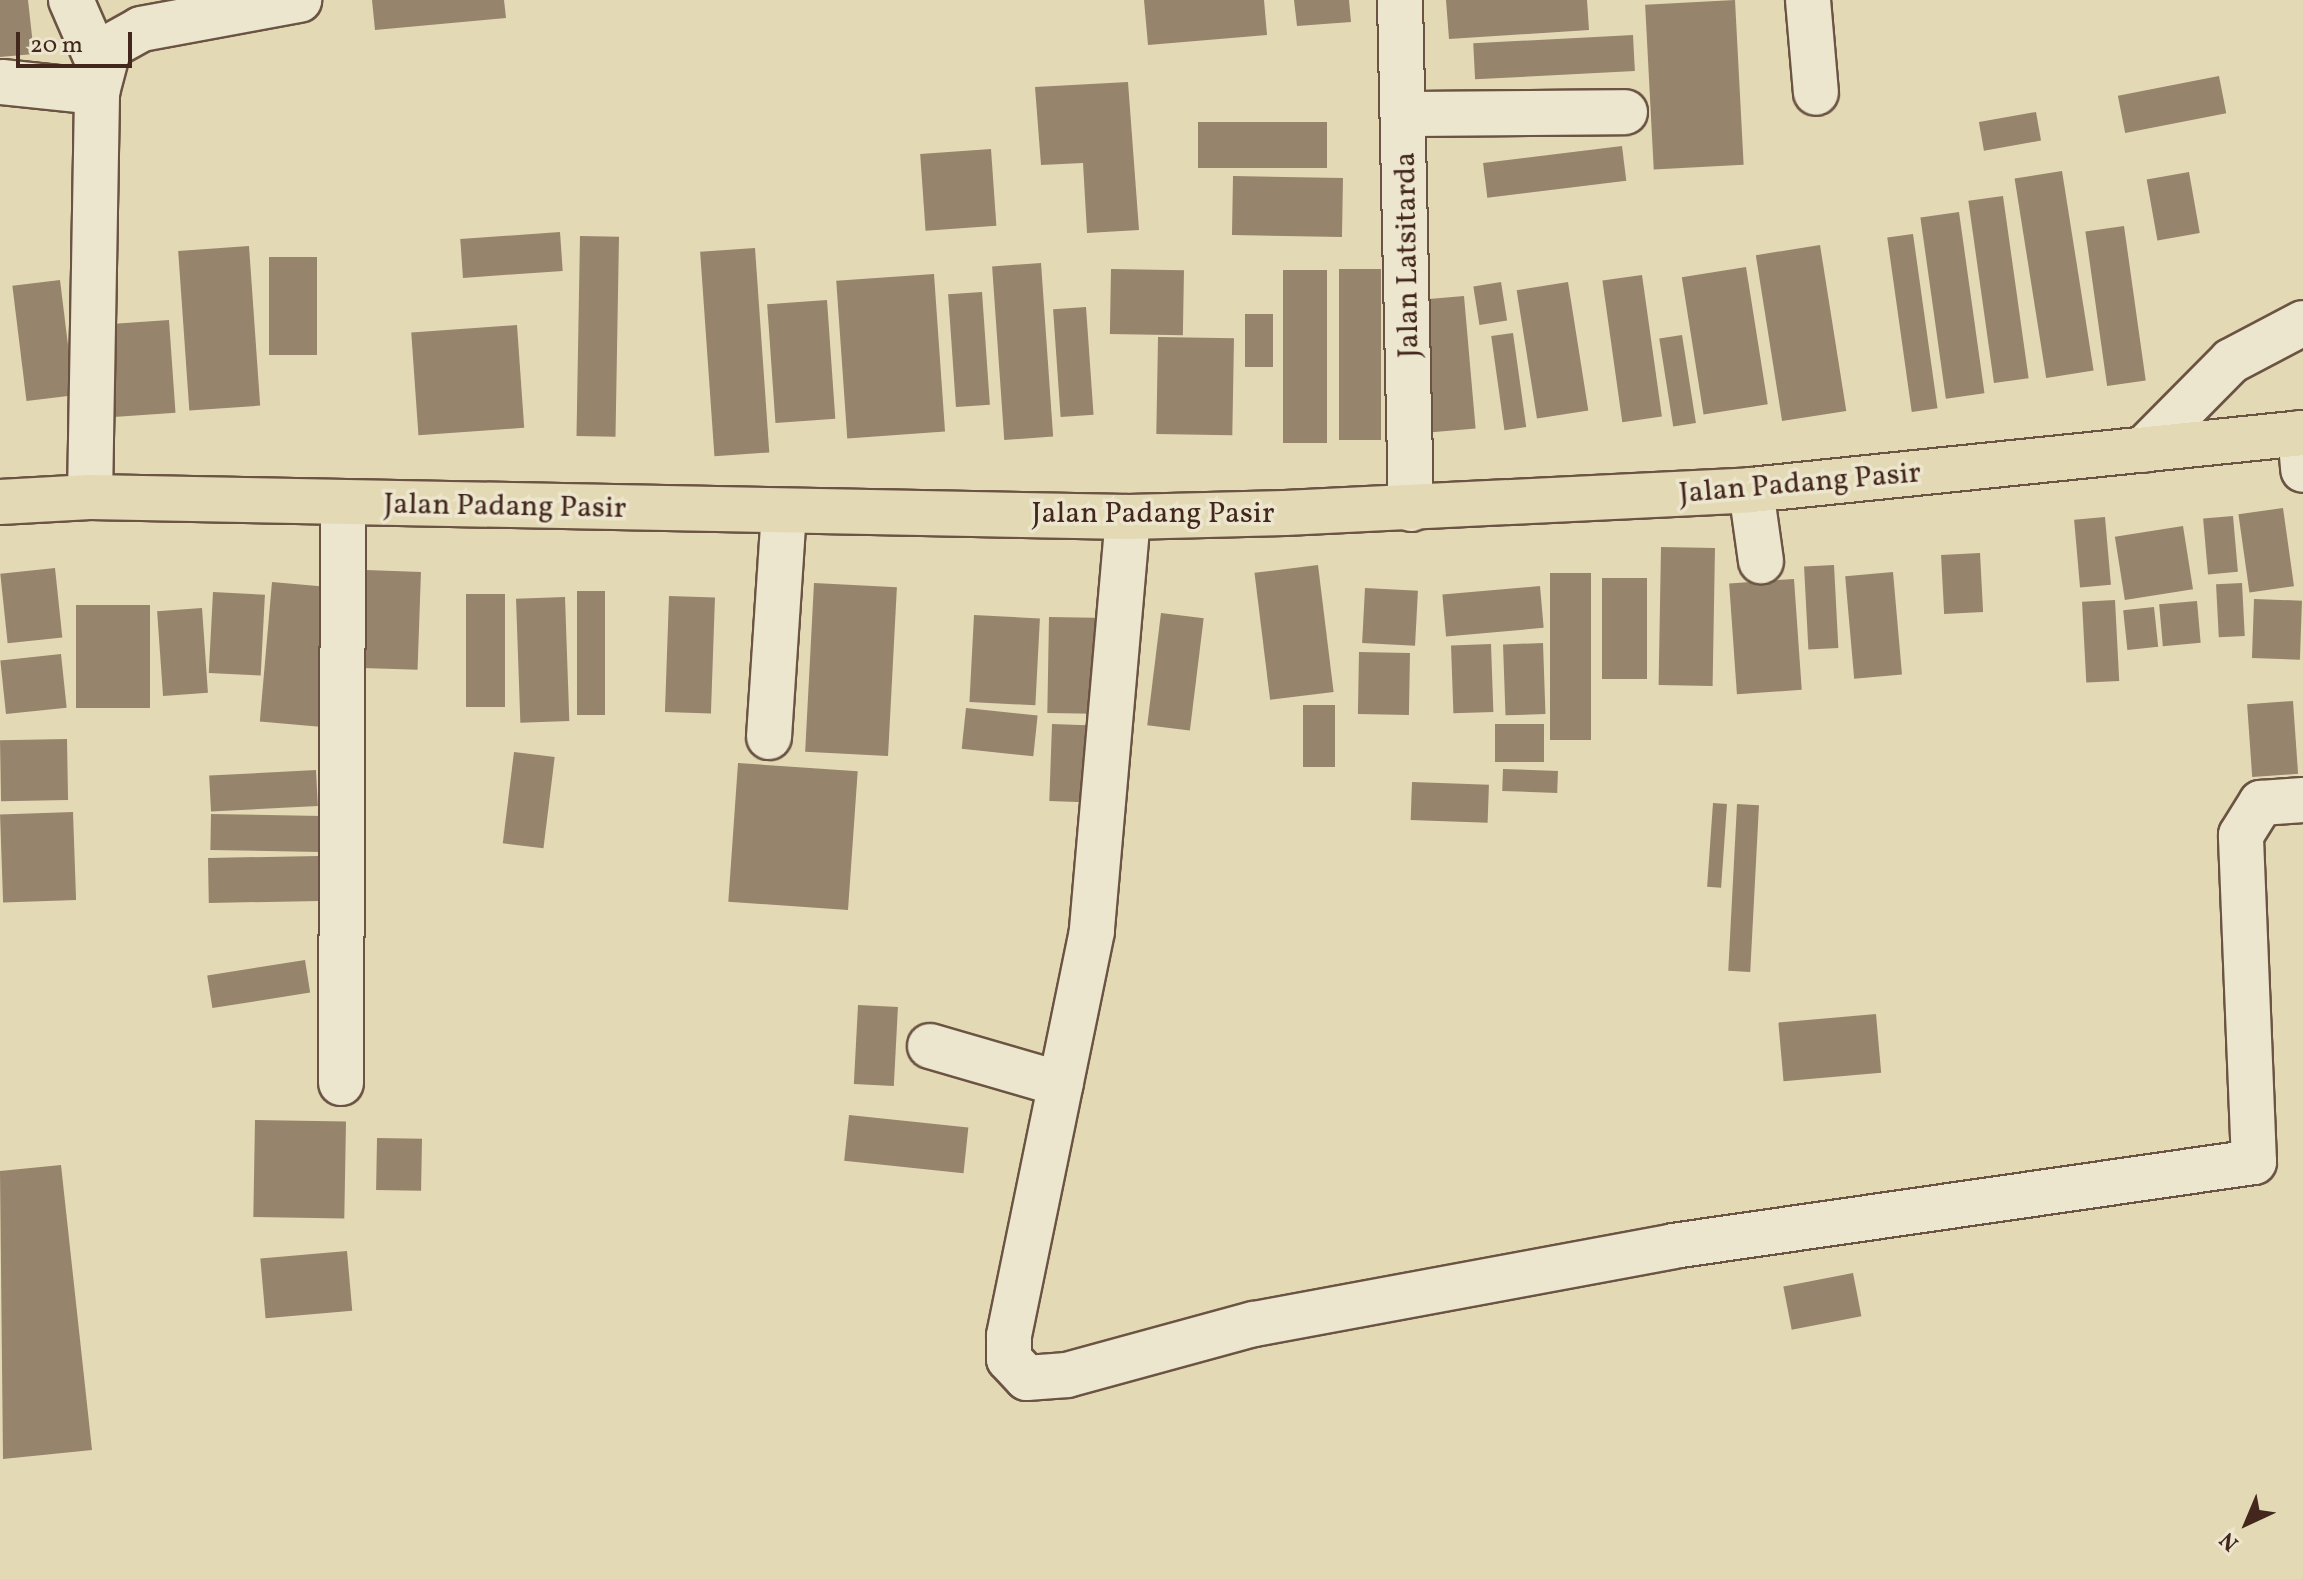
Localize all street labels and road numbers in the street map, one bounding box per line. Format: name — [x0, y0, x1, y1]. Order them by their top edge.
street label: Jalan Latsitarda — [1388, 152, 1428, 358]
street label: Jalan Padang Pasir — [1677, 455, 1923, 513]
street label: Jalan Padang Pasir — [383, 487, 627, 527]
street label: Jalan Padang Pasir — [1032, 496, 1274, 532]

